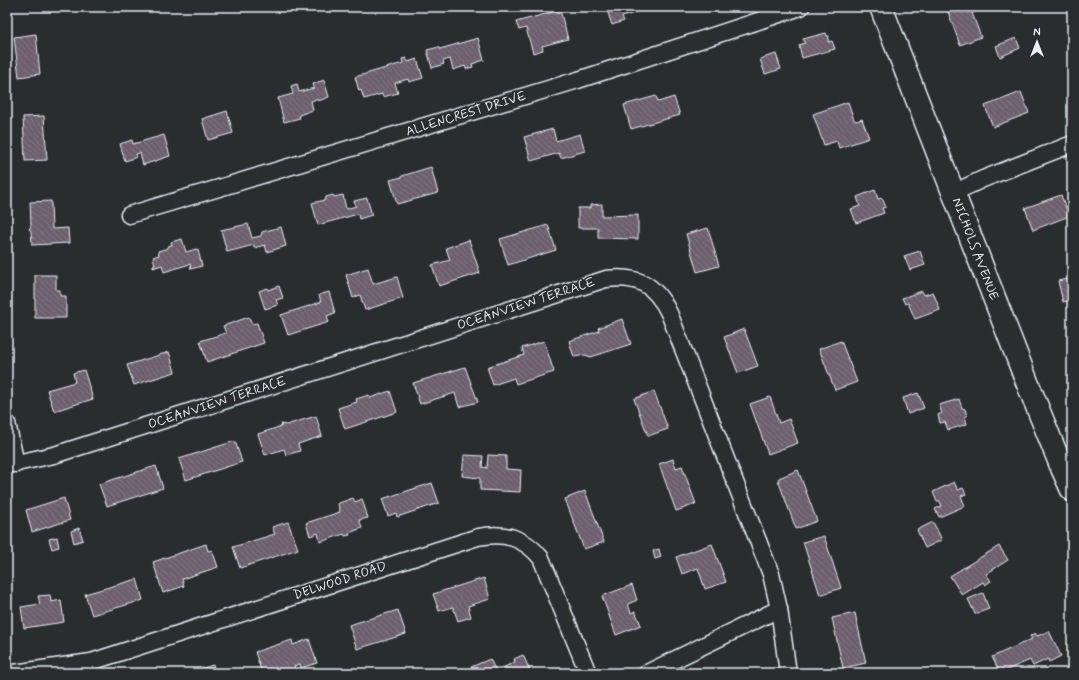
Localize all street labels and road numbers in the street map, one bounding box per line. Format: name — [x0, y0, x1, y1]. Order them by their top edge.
street label: ALLENCREST DRIVE — [404, 88, 528, 140]
street label: NICHOLS AVENUE — [948, 196, 1002, 303]
street label: OCEANVIEW TERRACE — [455, 274, 597, 334]
street label: OCEANVIEW TERRACE — [146, 373, 288, 433]
street label: DELWOOD ROAD — [291, 558, 389, 604]

